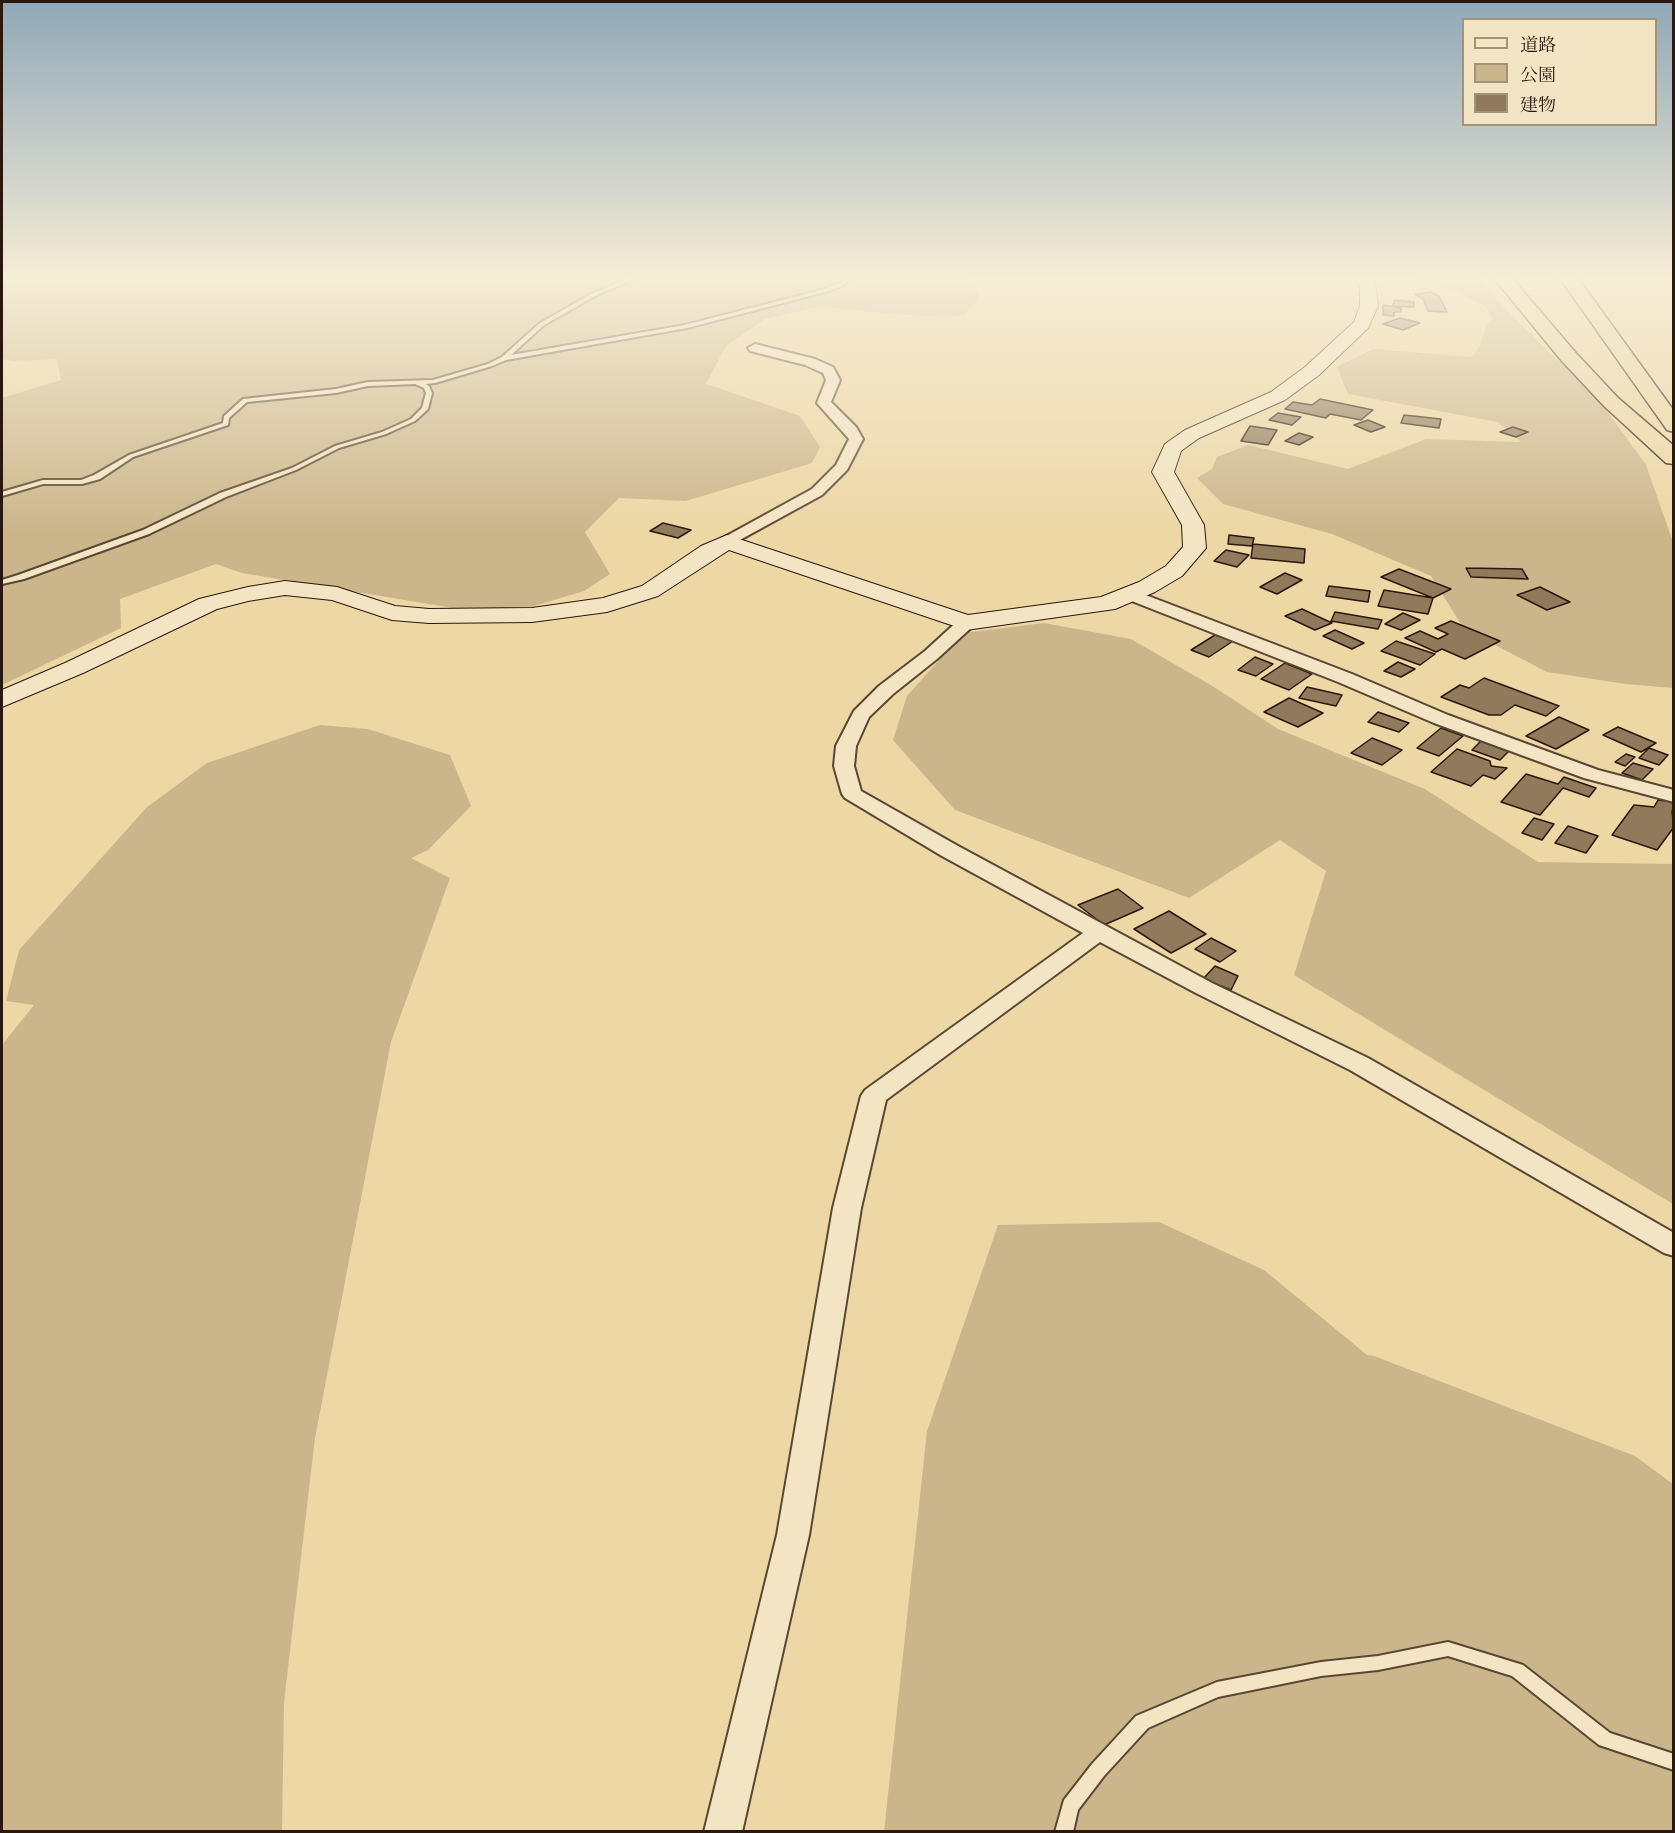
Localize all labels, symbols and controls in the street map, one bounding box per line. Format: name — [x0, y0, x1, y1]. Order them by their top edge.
legend — [1462, 18, 1657, 126]
text: 道路 — [1520, 34, 1556, 57]
text: 公園 — [1520, 64, 1556, 87]
text: 建物 — [1520, 94, 1556, 117]

